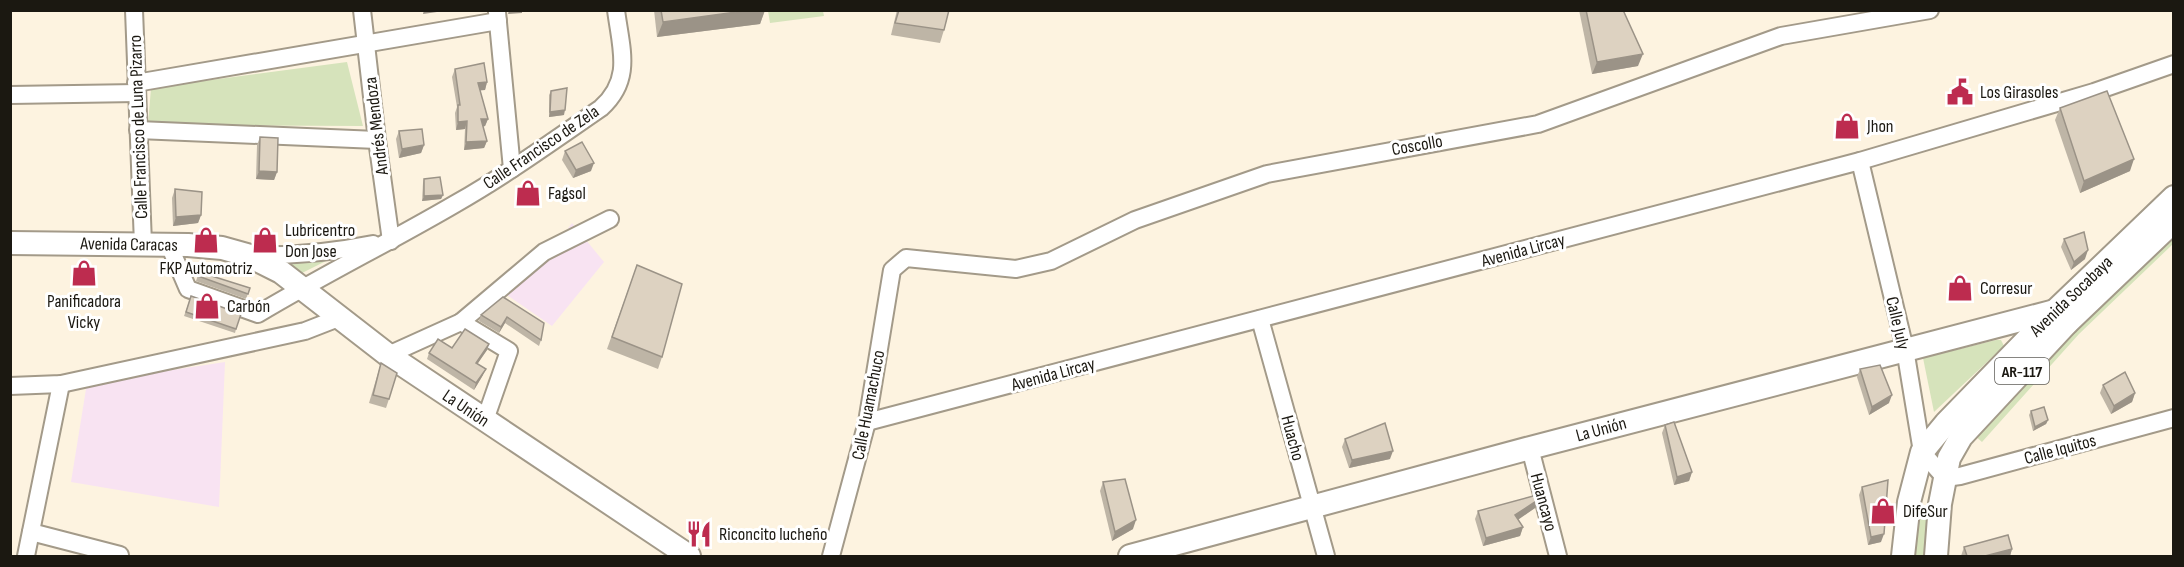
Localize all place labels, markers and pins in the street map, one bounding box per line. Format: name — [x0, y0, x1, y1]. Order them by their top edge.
public building icon: Los Girasoles — [1945, 77, 1975, 107]
place label: Los Girasoles — [1980, 82, 2058, 103]
shop icon: Jhon — [1832, 111, 1862, 141]
place label: Jhon — [1866, 116, 1894, 137]
shop icon: Fagsol — [513, 178, 543, 208]
place label: Fagsol — [548, 183, 586, 204]
place label: Lubricentro Don Jose — [285, 220, 355, 262]
shop icon: FKP Automotriz — [191, 225, 221, 255]
shop icon: Lubricentro Don Jose — [250, 225, 280, 255]
shop icon: Panificadora Vicky — [69, 258, 99, 288]
place label: FKP Automotriz — [159, 258, 253, 279]
shop icon: Corresur — [1945, 273, 1975, 303]
place label: Corresur — [1980, 278, 2032, 299]
place label: Panificadora Vicky — [47, 291, 121, 333]
shop icon: Carbón — [192, 291, 222, 321]
place label: Carbón — [227, 296, 270, 317]
shop icon: DifeSur — [1868, 496, 1898, 526]
place label: DifeSur — [1903, 501, 1948, 522]
restaurant icon: Riconcito lucheño — [684, 519, 714, 549]
place label: Riconcito lucheño — [719, 524, 827, 545]

